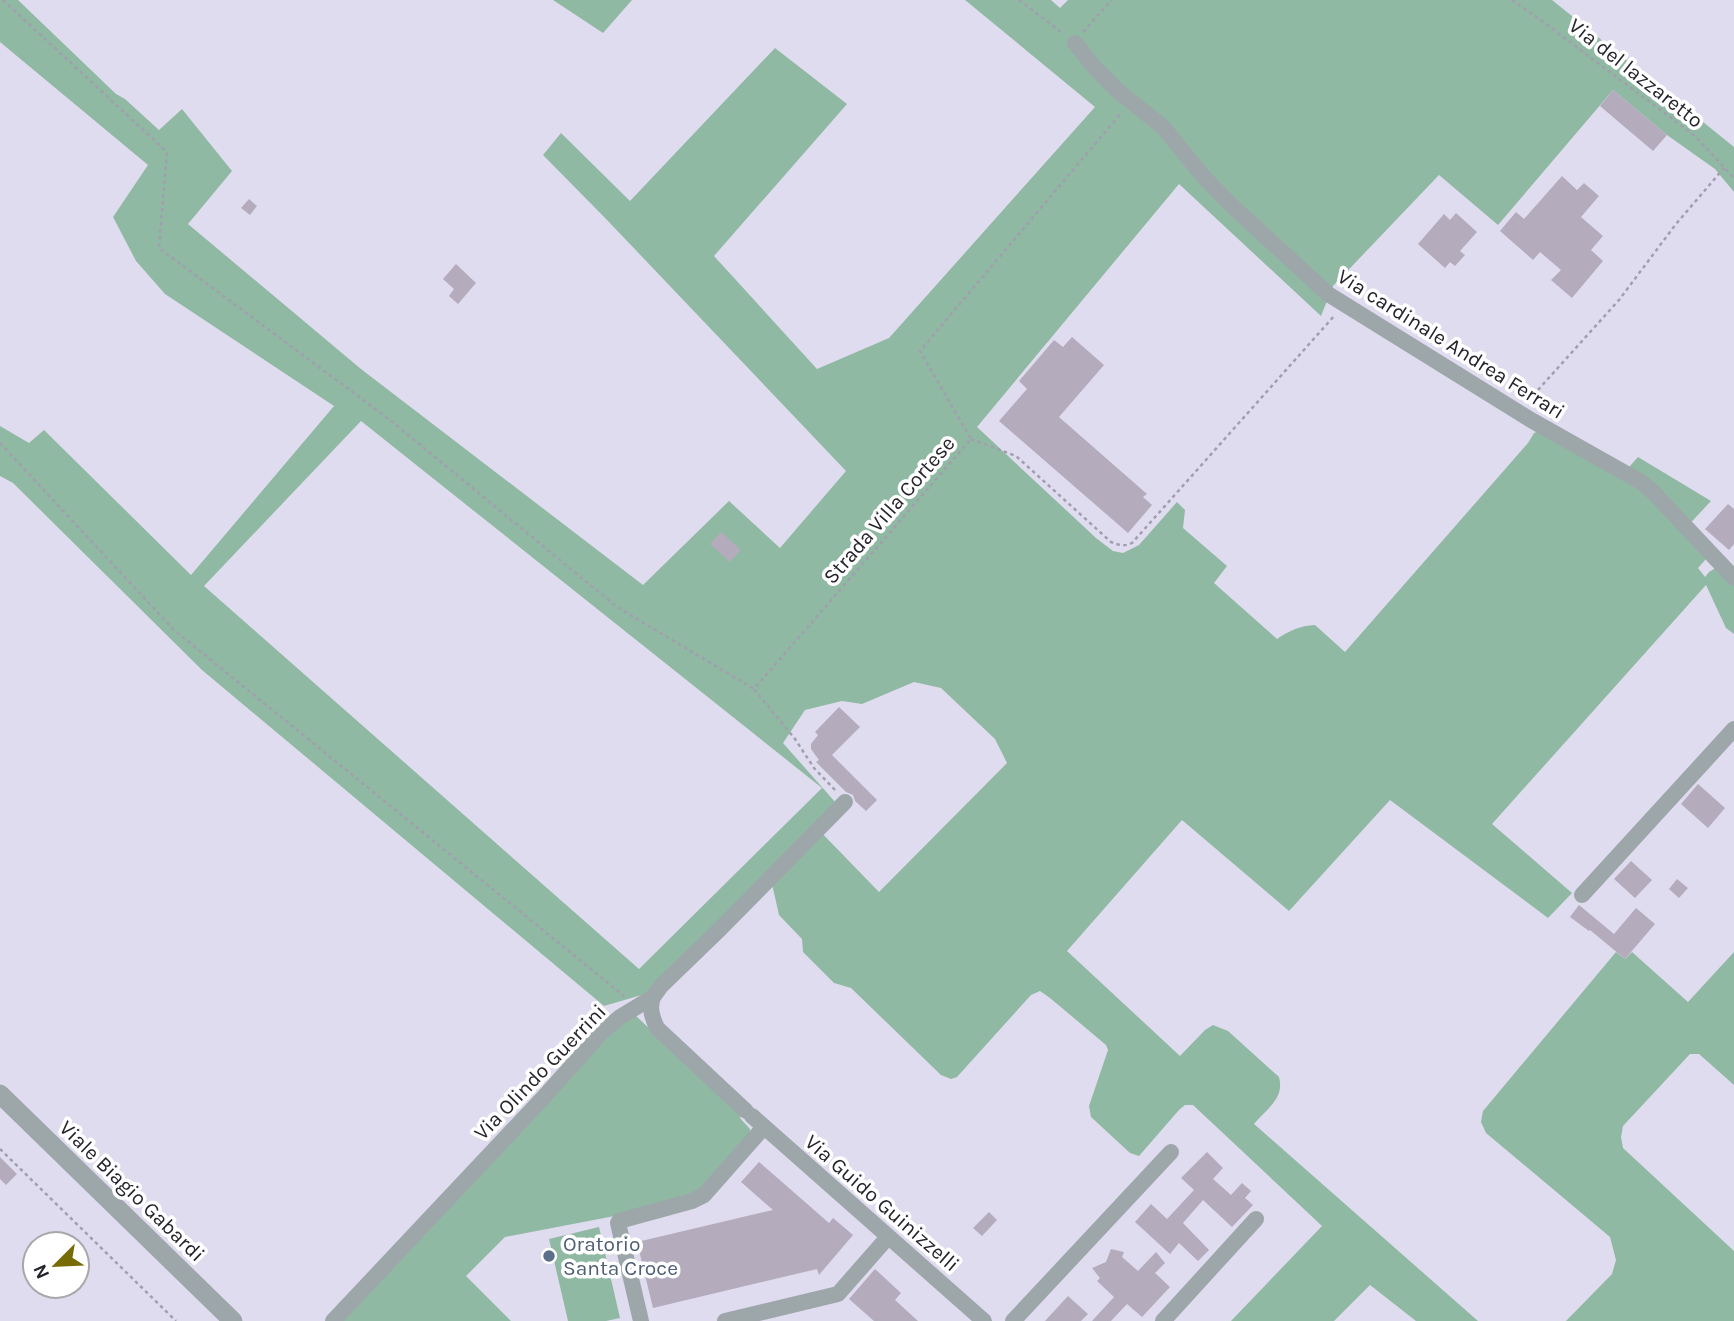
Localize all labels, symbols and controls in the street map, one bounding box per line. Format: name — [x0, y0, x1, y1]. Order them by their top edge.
street label: Via del lazzaretto — [1564, 13, 1708, 133]
street label: Via cardinale Andrea Ferrari — [1333, 264, 1569, 424]
street label: Strada Villa Cortese — [818, 431, 960, 589]
street label: Via Olindo Guerrini — [469, 999, 611, 1145]
street label: Viale Biagio Gabardi — [55, 1116, 209, 1266]
street label: Via Guido Guinizzelli — [800, 1130, 964, 1276]
north arrow — [21, 1230, 91, 1300]
place label: Oratorio Santa Croce — [563, 1232, 678, 1280]
marker: Oratorio Santa Croce — [541, 1248, 557, 1264]
text: N — [29, 1261, 54, 1282]

